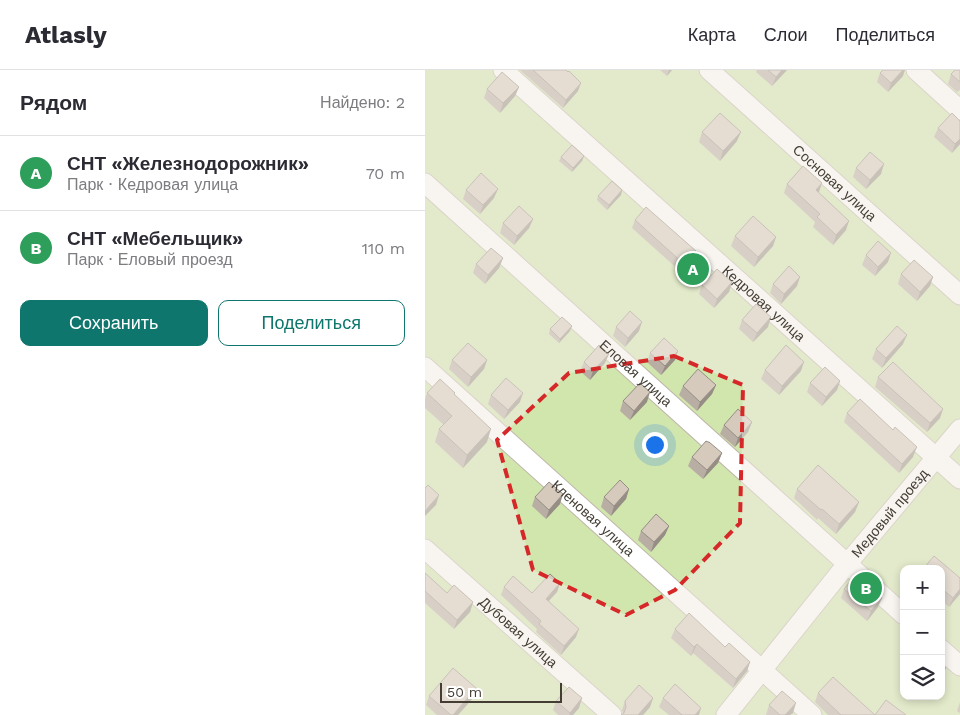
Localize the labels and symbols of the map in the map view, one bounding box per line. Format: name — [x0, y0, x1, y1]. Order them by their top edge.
street label: Сосновая улица — [790, 141, 880, 224]
pin: A — [677, 250, 709, 288]
street label: Кедровая улица — [719, 262, 809, 345]
street label: Еловая улица — [597, 337, 675, 410]
your location — [642, 432, 668, 458]
street label: Медовый проезд — [848, 466, 931, 560]
street label: Кленовая улица — [548, 477, 638, 560]
pin: B — [850, 569, 882, 607]
street label: Дубовая улица — [476, 593, 561, 671]
scale bar — [440, 680, 563, 703]

